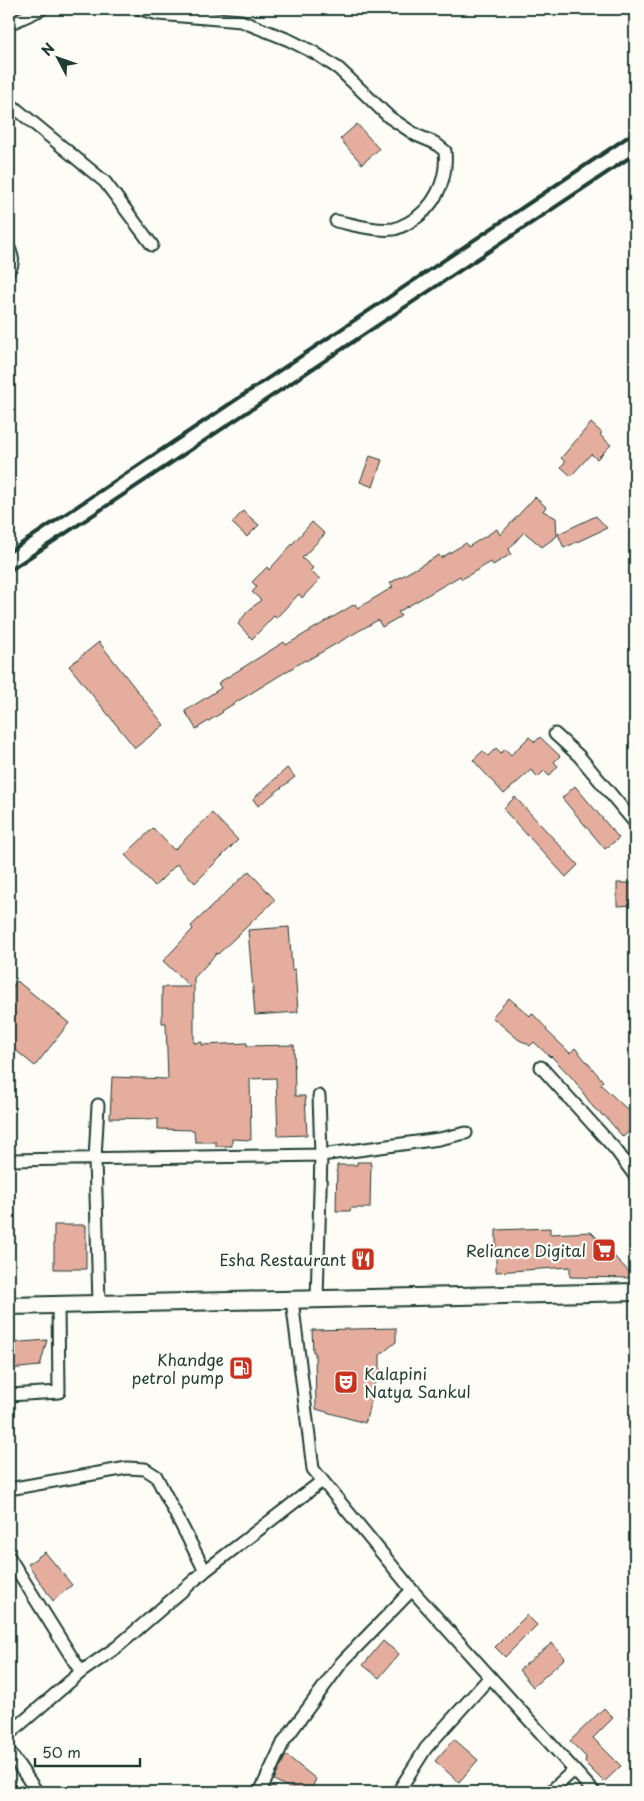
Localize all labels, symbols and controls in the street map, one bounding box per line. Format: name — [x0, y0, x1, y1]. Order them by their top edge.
north arrow — [32, 32, 82, 82]
text: N — [36, 38, 59, 60]
supermarket icon: Reliance Digital — [591, 1237, 617, 1263]
place label: Reliance Digital — [466, 1238, 586, 1262]
restaurant icon: Esha Restaurant — [350, 1246, 376, 1272]
place label: Esha Restaurant — [219, 1247, 346, 1271]
place label: Khandge petrol pump — [131, 1347, 224, 1389]
fuel station icon: Khandge petrol pump — [228, 1355, 254, 1381]
place label: Kalapini Natya Sankul — [364, 1361, 470, 1403]
theatre icon: Kalapini Natya Sankul — [333, 1369, 359, 1395]
scale bar — [35, 1736, 140, 1768]
text: 50 m — [42, 1740, 81, 1763]

